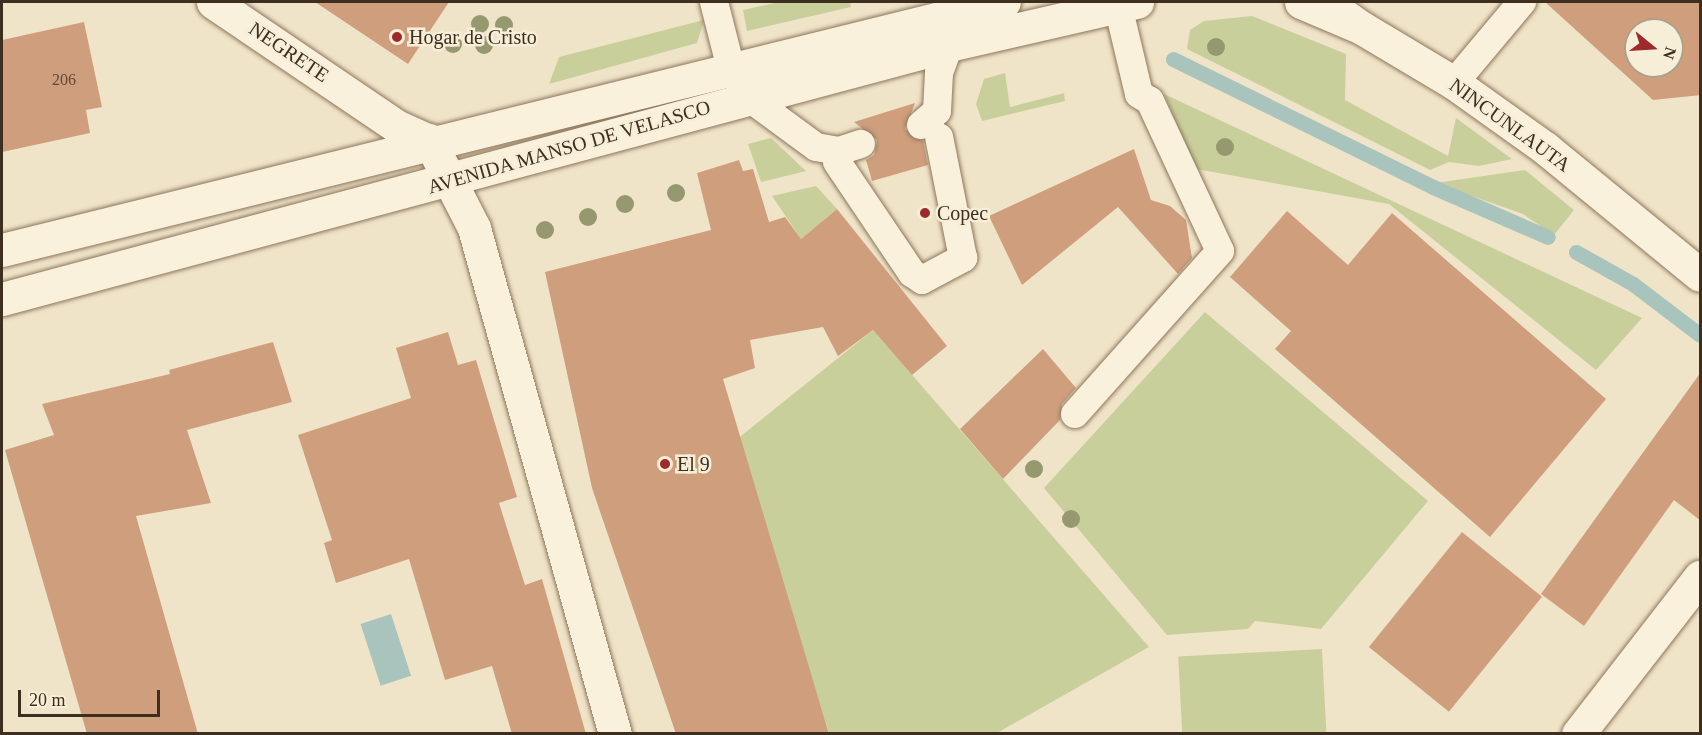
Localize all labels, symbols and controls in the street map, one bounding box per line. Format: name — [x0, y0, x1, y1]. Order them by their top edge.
street label: NEGRETE — [245, 17, 333, 87]
north arrow — [1624, 18, 1684, 78]
place label: Hogar de Cristo — [409, 25, 537, 49]
marker: Hogar de Cristo — [390, 30, 404, 44]
text: N — [1660, 45, 1680, 61]
house number: 206 — [52, 70, 76, 90]
street label: NINCUNLAUTA — [1445, 73, 1575, 177]
street label: AVENIDA MANSO DE VELASCO — [424, 95, 714, 199]
place label: Copec — [937, 201, 988, 225]
marker: Copec — [918, 206, 932, 220]
place label: El 9 — [677, 452, 710, 476]
marker: El 9 — [658, 457, 672, 471]
scale bar — [21, 678, 164, 716]
text: 20 m — [29, 690, 66, 710]

